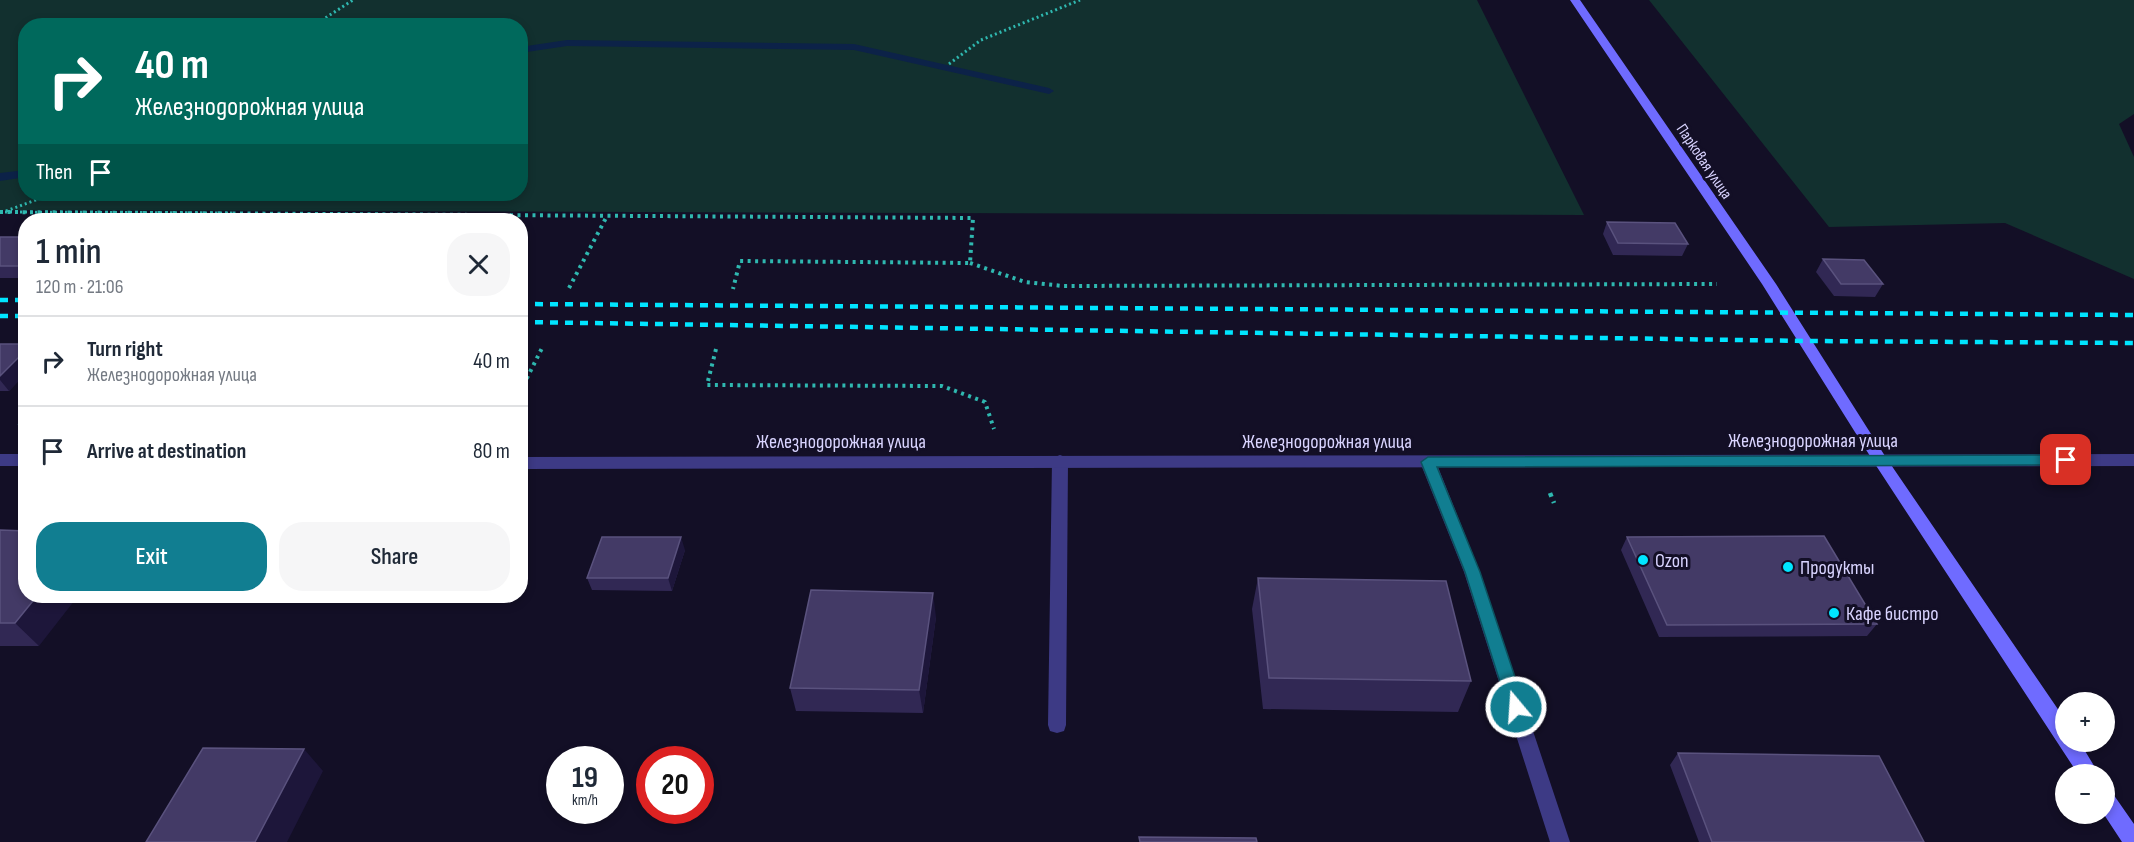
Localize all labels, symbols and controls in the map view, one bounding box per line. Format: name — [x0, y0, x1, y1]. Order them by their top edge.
text: 40 m — [135, 40, 209, 91]
icon: right — [36, 42, 114, 120]
text: Железнодорожная улица — [135, 91, 364, 123]
street label: Парковая улица — [1672, 121, 1736, 203]
icon: arrive — [84, 156, 117, 189]
text: Then — [36, 159, 72, 186]
text: 1 min — [36, 231, 101, 274]
button: close — [447, 233, 510, 296]
text: 120 m · 21:06 — [36, 275, 123, 299]
text: Turn right — [87, 336, 163, 363]
icon: right — [36, 345, 69, 378]
text: 40 m — [473, 348, 510, 375]
text: Железнодорожная улица — [87, 363, 257, 387]
street label: Железнодорожная улица — [1728, 429, 1898, 453]
street label: Железнодорожная улица — [756, 430, 926, 454]
street label: Железнодорожная улица — [1242, 430, 1412, 454]
pin — [2040, 434, 2091, 485]
icon: arrive — [36, 435, 69, 468]
text: Arrive at destination — [87, 438, 246, 465]
text: 80 m — [473, 438, 510, 465]
icon: arrive — [2049, 443, 2082, 476]
button: Exit — [36, 522, 267, 591]
button: Share — [279, 522, 510, 591]
place label: Ozon — [1655, 549, 1689, 573]
marker: Ozon — [1636, 553, 1650, 567]
place label: Продукты — [1800, 556, 1875, 580]
marker: Продукты — [1781, 560, 1795, 574]
place label: Кафе бистро — [1846, 602, 1939, 626]
marker: Кафе бистро — [1827, 606, 1841, 620]
position arrow — [1484, 675, 1548, 739]
map controls — [2055, 692, 2115, 824]
button: + — [2055, 692, 2115, 752]
speed limit sign: 20 — [636, 746, 714, 824]
text: 19 — [572, 760, 598, 796]
button: − — [2055, 764, 2115, 824]
text: km/h — [572, 791, 598, 810]

